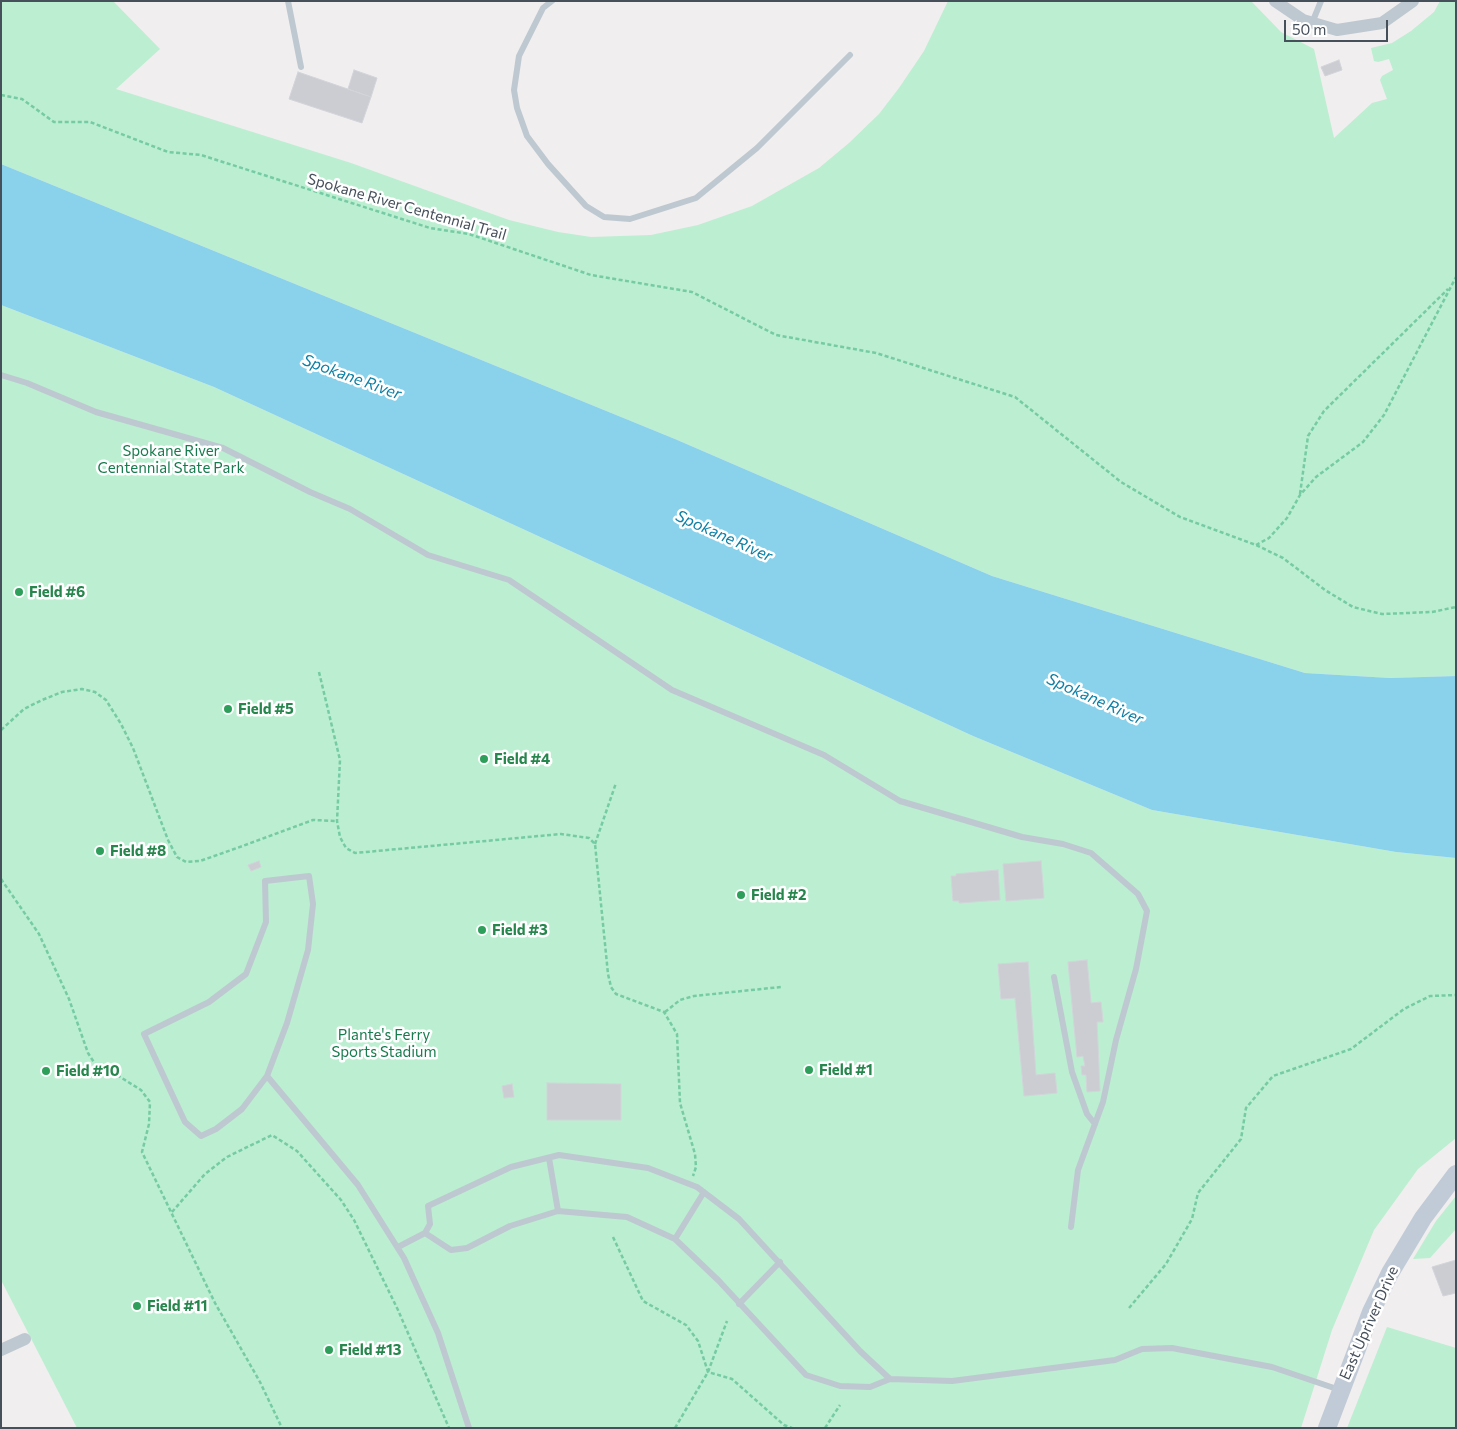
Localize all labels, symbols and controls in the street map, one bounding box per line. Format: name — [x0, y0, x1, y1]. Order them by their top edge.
scale bar — [1287, 10, 1391, 42]
text: 50 m — [1292, 20, 1326, 38]
street label: Spokane River Centennial Trail — [305, 170, 509, 244]
water label: Spokane River — [300, 350, 404, 404]
park label: Spokane River Centennial State Park — [97, 442, 245, 477]
water label: Spokane River — [673, 506, 775, 566]
place label: Field #6 — [29, 583, 85, 601]
marker: Field #6 — [13, 586, 25, 598]
water label: Spokane River — [1044, 669, 1146, 729]
place label: Field #5 — [238, 700, 294, 718]
marker: Field #5 — [222, 703, 234, 715]
place label: Field #4 — [494, 750, 550, 768]
marker: Field #4 — [478, 753, 490, 765]
place label: Field #8 — [110, 842, 166, 860]
marker: Field #8 — [94, 845, 106, 857]
place label: Field #2 — [751, 886, 806, 904]
marker: Field #2 — [735, 889, 747, 901]
place label: Field #3 — [492, 921, 548, 939]
marker: Field #3 — [476, 924, 488, 936]
park label: Plante's Ferry Sports Stadium — [331, 1026, 437, 1061]
place label: Field #1 — [819, 1061, 873, 1079]
place label: Field #10 — [56, 1062, 120, 1080]
marker: Field #1 — [803, 1064, 815, 1076]
marker: Field #10 — [40, 1065, 52, 1077]
street label: East Upriver Drive — [1336, 1263, 1402, 1383]
place label: Field #11 — [147, 1297, 207, 1315]
marker: Field #11 — [131, 1300, 143, 1312]
place label: Field #13 — [339, 1341, 401, 1359]
marker: Field #13 — [323, 1344, 335, 1356]

